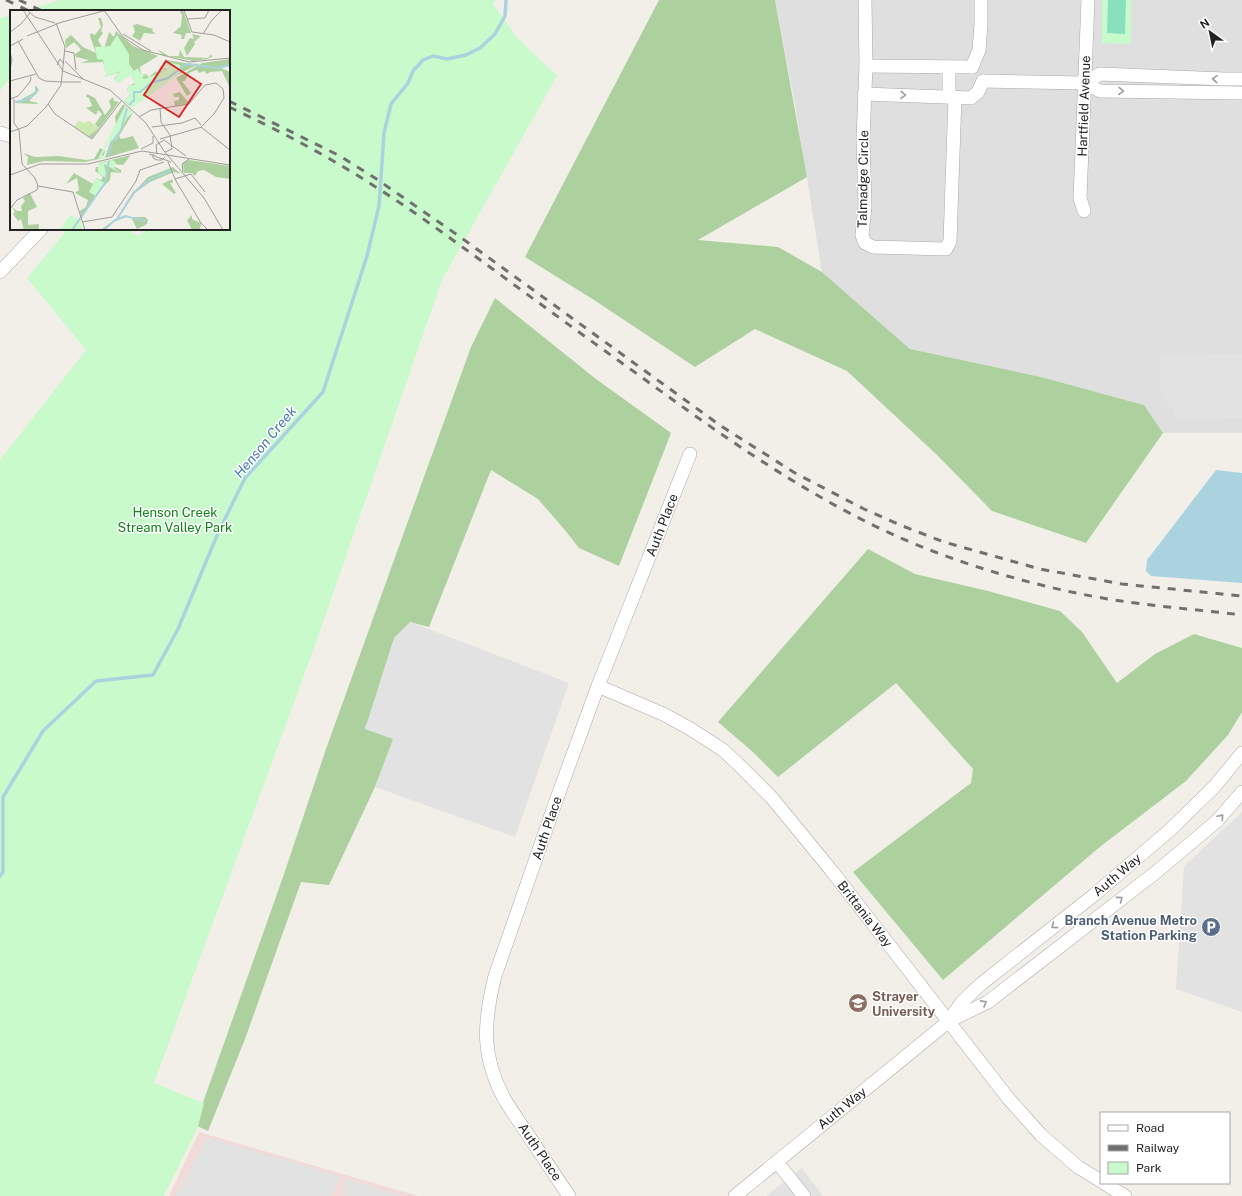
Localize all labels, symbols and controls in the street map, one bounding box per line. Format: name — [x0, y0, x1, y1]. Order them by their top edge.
inset map — [10, 10, 230, 230]
north arrow — [1190, 12, 1230, 52]
text: N — [1198, 16, 1211, 31]
street label: Hartfield Avenue — [1075, 55, 1093, 157]
one-way arrow — [1212, 74, 1218, 83]
one-way arrow — [1118, 87, 1124, 96]
one-way arrow — [900, 91, 906, 99]
street label: Talmadge Circle — [855, 130, 871, 228]
water label: Henson Creek — [230, 403, 300, 481]
street label: Auth Place — [643, 491, 681, 559]
park label: Henson Creek Stream Valley Park — [118, 505, 232, 535]
street label: Auth Place — [529, 794, 565, 862]
one-way arrow — [1216, 814, 1223, 821]
street label: Auth Way — [1090, 851, 1144, 899]
street label: Brittania Way — [834, 878, 896, 950]
one-way arrow — [1116, 897, 1123, 904]
place label: Branch Avenue Metro Station Parking — [1064, 913, 1197, 943]
parking icon: Branch Avenue Metro Station Parking — [1200, 916, 1222, 938]
one-way arrow — [1051, 921, 1058, 928]
place label: Strayer University — [872, 989, 936, 1019]
school or university icon: Strayer University — [847, 992, 869, 1014]
one-way arrow — [980, 1001, 987, 1008]
street label: Auth Way — [815, 1084, 869, 1132]
legend — [1100, 1112, 1230, 1184]
street label: Auth Place — [515, 1120, 565, 1184]
text: Road — [1136, 1121, 1164, 1135]
text: Railway — [1136, 1141, 1180, 1155]
text: Park — [1136, 1161, 1162, 1175]

